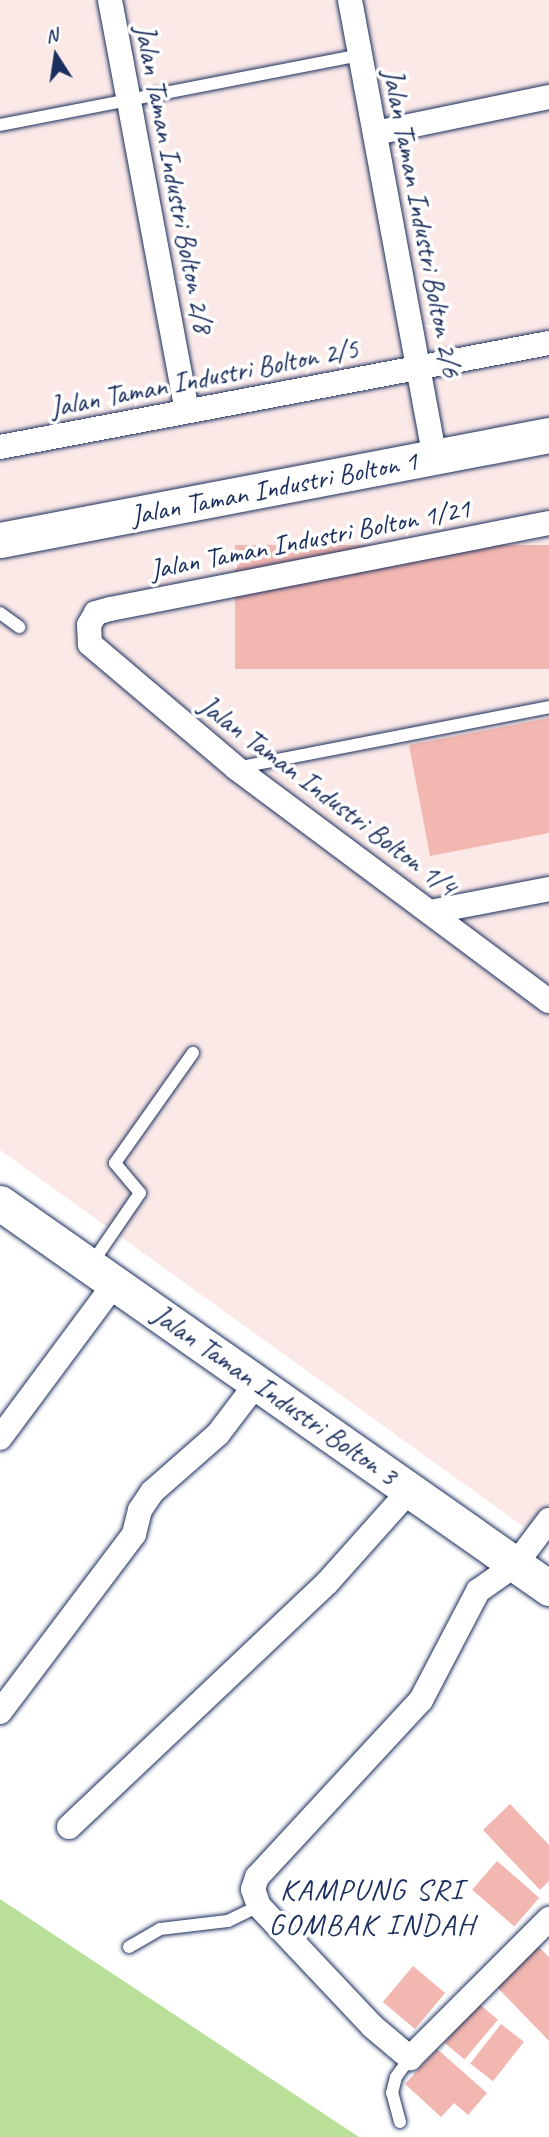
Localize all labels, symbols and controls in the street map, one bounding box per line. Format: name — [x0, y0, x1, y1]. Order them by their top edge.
north arrow — [21, 21, 91, 91]
text: N — [43, 22, 60, 48]
street label: Jalan Taman Industri Bolton 2/8 — [128, 22, 220, 336]
street label: Jalan Taman Industri Bolton 2/6 — [376, 66, 468, 380]
street label: Jalan Taman Industri Bolton 2/5 — [47, 332, 361, 424]
street label: Jalan Taman Industri Bolton 1 — [128, 444, 420, 532]
street label: Jalan Taman Industri Bolton 1/21 — [147, 491, 473, 587]
street label: Jalan Taman Industri Bolton 1/4 — [193, 689, 463, 903]
street label: Jalan Taman Industri Bolton 3 — [146, 1298, 404, 1492]
district label: KAMPUNG SRI GOMBAK INDAH — [270, 1871, 474, 1941]

